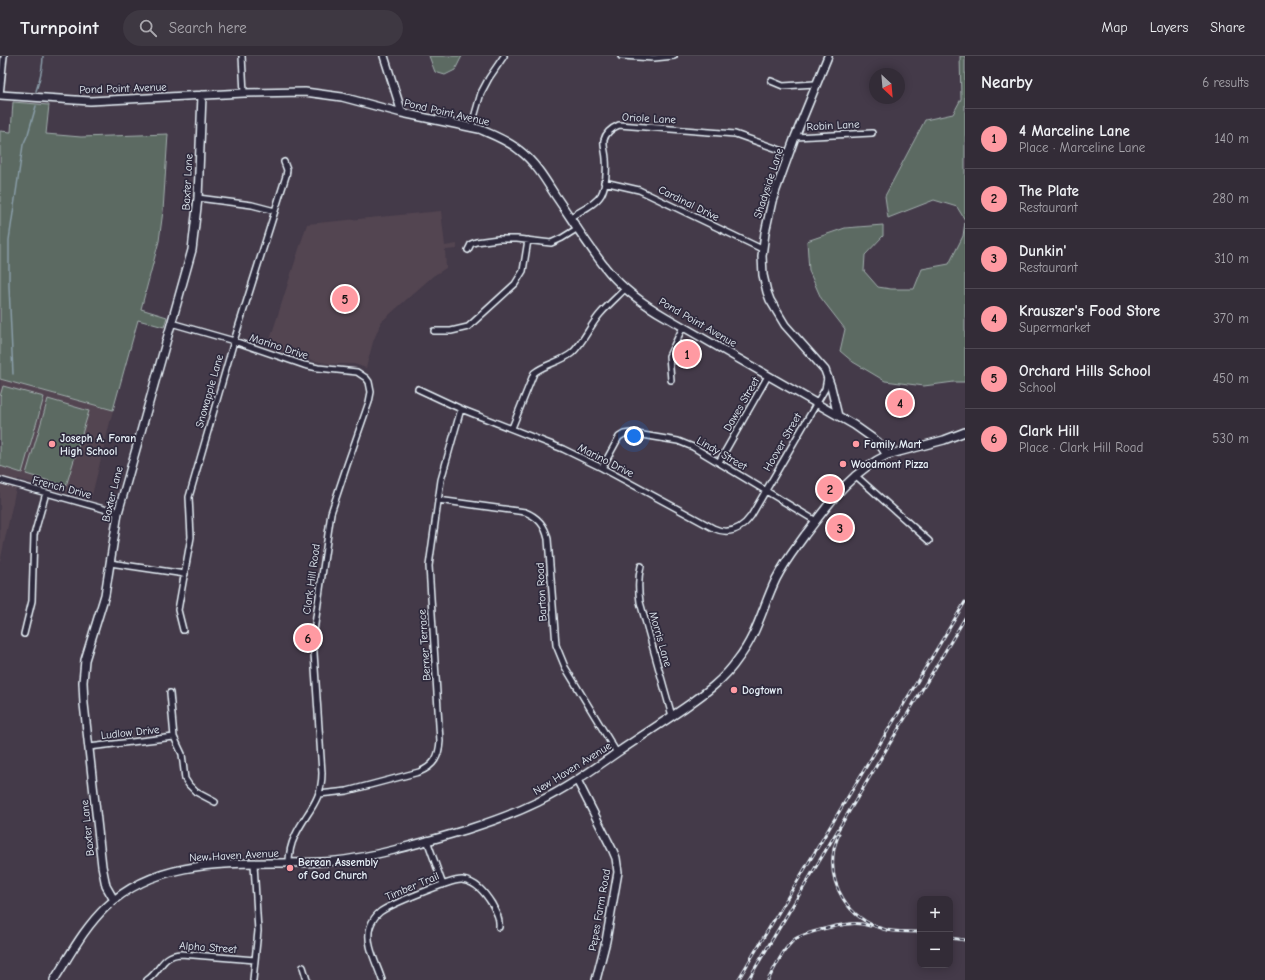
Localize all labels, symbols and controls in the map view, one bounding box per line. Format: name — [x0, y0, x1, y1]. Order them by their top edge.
search box — [123, 10, 403, 46]
text: Turnpoint — [20, 17, 99, 39]
icon: search — [137, 17, 159, 39]
text: Search here — [169, 19, 247, 37]
text: Map — [1101, 19, 1128, 36]
text: Layers — [1150, 19, 1188, 36]
text: Share — [1210, 19, 1245, 36]
north arrow — [869, 68, 905, 104]
text: Nearby — [981, 73, 1032, 92]
text: 6 results — [1202, 75, 1249, 90]
street label: Pond Point Avenue — [79, 80, 167, 97]
street label: Pond Point Avenue — [403, 96, 491, 129]
street label: Oriole Lane — [622, 111, 677, 126]
street label: Robin Lane — [806, 118, 860, 133]
text: 4 Marceline Lane — [1019, 122, 1130, 140]
text: 1 — [991, 131, 997, 146]
text: 140 m — [1215, 131, 1249, 146]
text: Place · Marceline Lane — [1019, 140, 1145, 155]
street label: Shadyside Lane — [751, 146, 786, 220]
street label: Baxter Lane — [180, 153, 195, 211]
text: The Plate — [1019, 182, 1079, 200]
street label: Cardinal Drive — [656, 183, 722, 224]
text: 2 — [991, 191, 997, 206]
text: 280 m — [1212, 191, 1249, 206]
text: Restaurant — [1019, 200, 1078, 215]
text: Dunkin' — [1019, 242, 1066, 260]
text: 3 — [991, 251, 997, 266]
text: 310 m — [1214, 251, 1249, 266]
text: Restaurant — [1019, 260, 1078, 275]
pin: 5 — [332, 284, 358, 314]
street label: Pond Point Avenue — [657, 295, 739, 350]
text: Krauszer's Food Store — [1019, 302, 1160, 320]
text: 4 — [991, 311, 997, 326]
text: 370 m — [1213, 311, 1249, 326]
text: Supermarket — [1019, 320, 1090, 335]
street label: Marino Drive — [248, 331, 310, 362]
pin: 1 — [674, 339, 700, 369]
street label: Snowapple Lane — [193, 352, 226, 429]
text: Orchard Hills School — [1019, 362, 1151, 380]
text: 5 — [991, 371, 997, 386]
text: 450 m — [1213, 371, 1249, 386]
street label: Dawes Street — [721, 374, 763, 434]
text: School — [1019, 380, 1056, 395]
pin: 4 — [887, 388, 913, 418]
street label: Hoover Street — [761, 410, 805, 474]
text: Clark Hill — [1019, 422, 1079, 440]
your location — [624, 426, 644, 446]
text: 6 — [991, 431, 997, 446]
text: 530 m — [1212, 431, 1249, 446]
place label: Joseph A. Foran High School — [60, 432, 136, 458]
street label: Lindy Street — [694, 434, 750, 473]
place label: Family Mart — [864, 438, 922, 451]
marker: Joseph A. Foran High School — [47, 439, 57, 449]
marker: Family Mart — [851, 439, 861, 449]
text: Place · Clark Hill Road — [1019, 440, 1143, 455]
street label: Marino Drive — [576, 441, 636, 480]
place label: Woodmont Pizza — [851, 458, 929, 471]
marker: Woodmont Pizza — [838, 459, 848, 469]
street label: Baxter Lane — [99, 465, 126, 523]
street label: French Drive — [31, 473, 93, 502]
pin: 2 — [817, 474, 843, 504]
pin: 3 — [827, 513, 853, 543]
street label: Clark Hill Road — [300, 543, 323, 615]
street label: Barton Road — [533, 562, 550, 622]
street label: Berner Terrace — [415, 608, 433, 681]
street label: Morris Lane — [646, 610, 675, 669]
pin: 6 — [295, 623, 321, 653]
place label: Dogtown — [742, 684, 782, 697]
marker: Dogtown — [729, 685, 739, 695]
street label: Ludlow Drive — [100, 723, 160, 742]
street label: New Haven Avenue — [531, 739, 614, 798]
street label: Baxter Lane — [78, 799, 97, 857]
street label: New Haven Avenue — [189, 847, 280, 864]
place label: Berean Assembly of God Church — [298, 856, 378, 882]
marker: Berean Assembly of God Church — [285, 863, 295, 873]
street label: Pepes Farm Road — [586, 868, 613, 952]
street label: Timber Trail — [383, 869, 441, 904]
map controls — [917, 896, 953, 968]
button: + — [917, 896, 953, 932]
button: − — [917, 932, 953, 968]
street label: Alpha Street — [179, 939, 238, 956]

